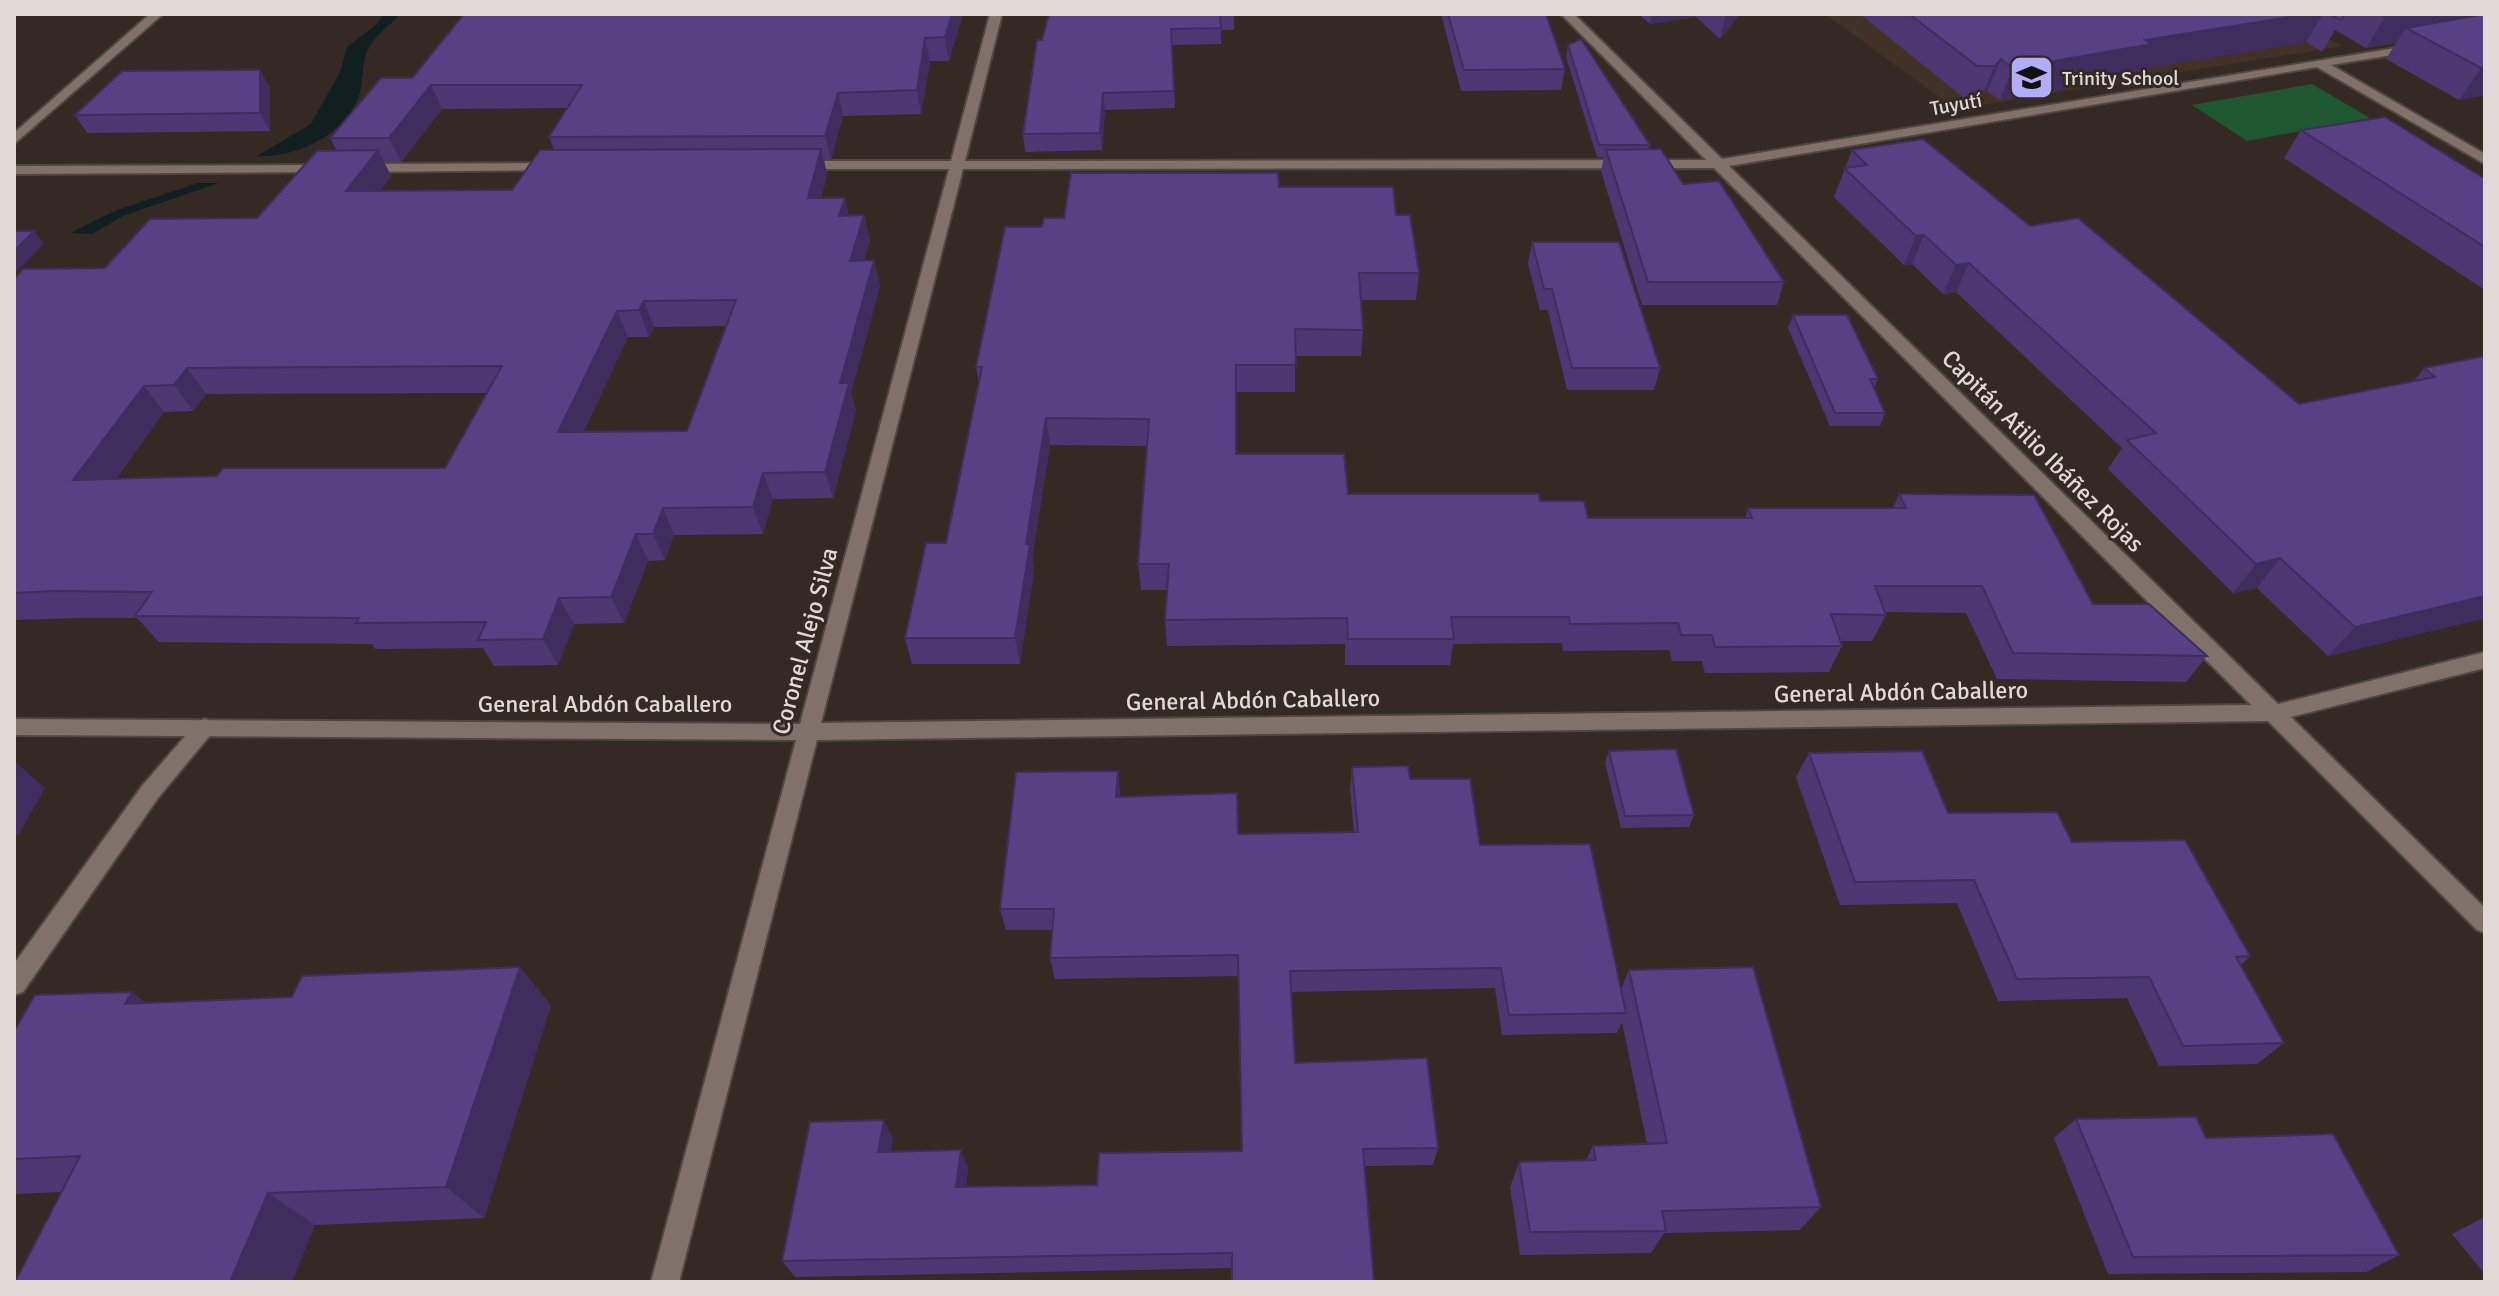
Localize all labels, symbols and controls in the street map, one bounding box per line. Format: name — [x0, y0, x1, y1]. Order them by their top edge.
school or university icon: Trinity School — [2007, 54, 2055, 102]
place label: Trinity School — [2062, 66, 2179, 91]
street label: Tuyutí — [1928, 88, 1984, 121]
street label: Capitán Atilio Ibáñez Rojas — [1936, 344, 2150, 558]
street label: Coronel Alejo Silva — [766, 544, 844, 738]
street label: General Abdón Caballero — [1774, 675, 2028, 709]
street label: General Abdón Caballero — [1126, 683, 1380, 717]
street label: General Abdón Caballero — [478, 689, 732, 719]

